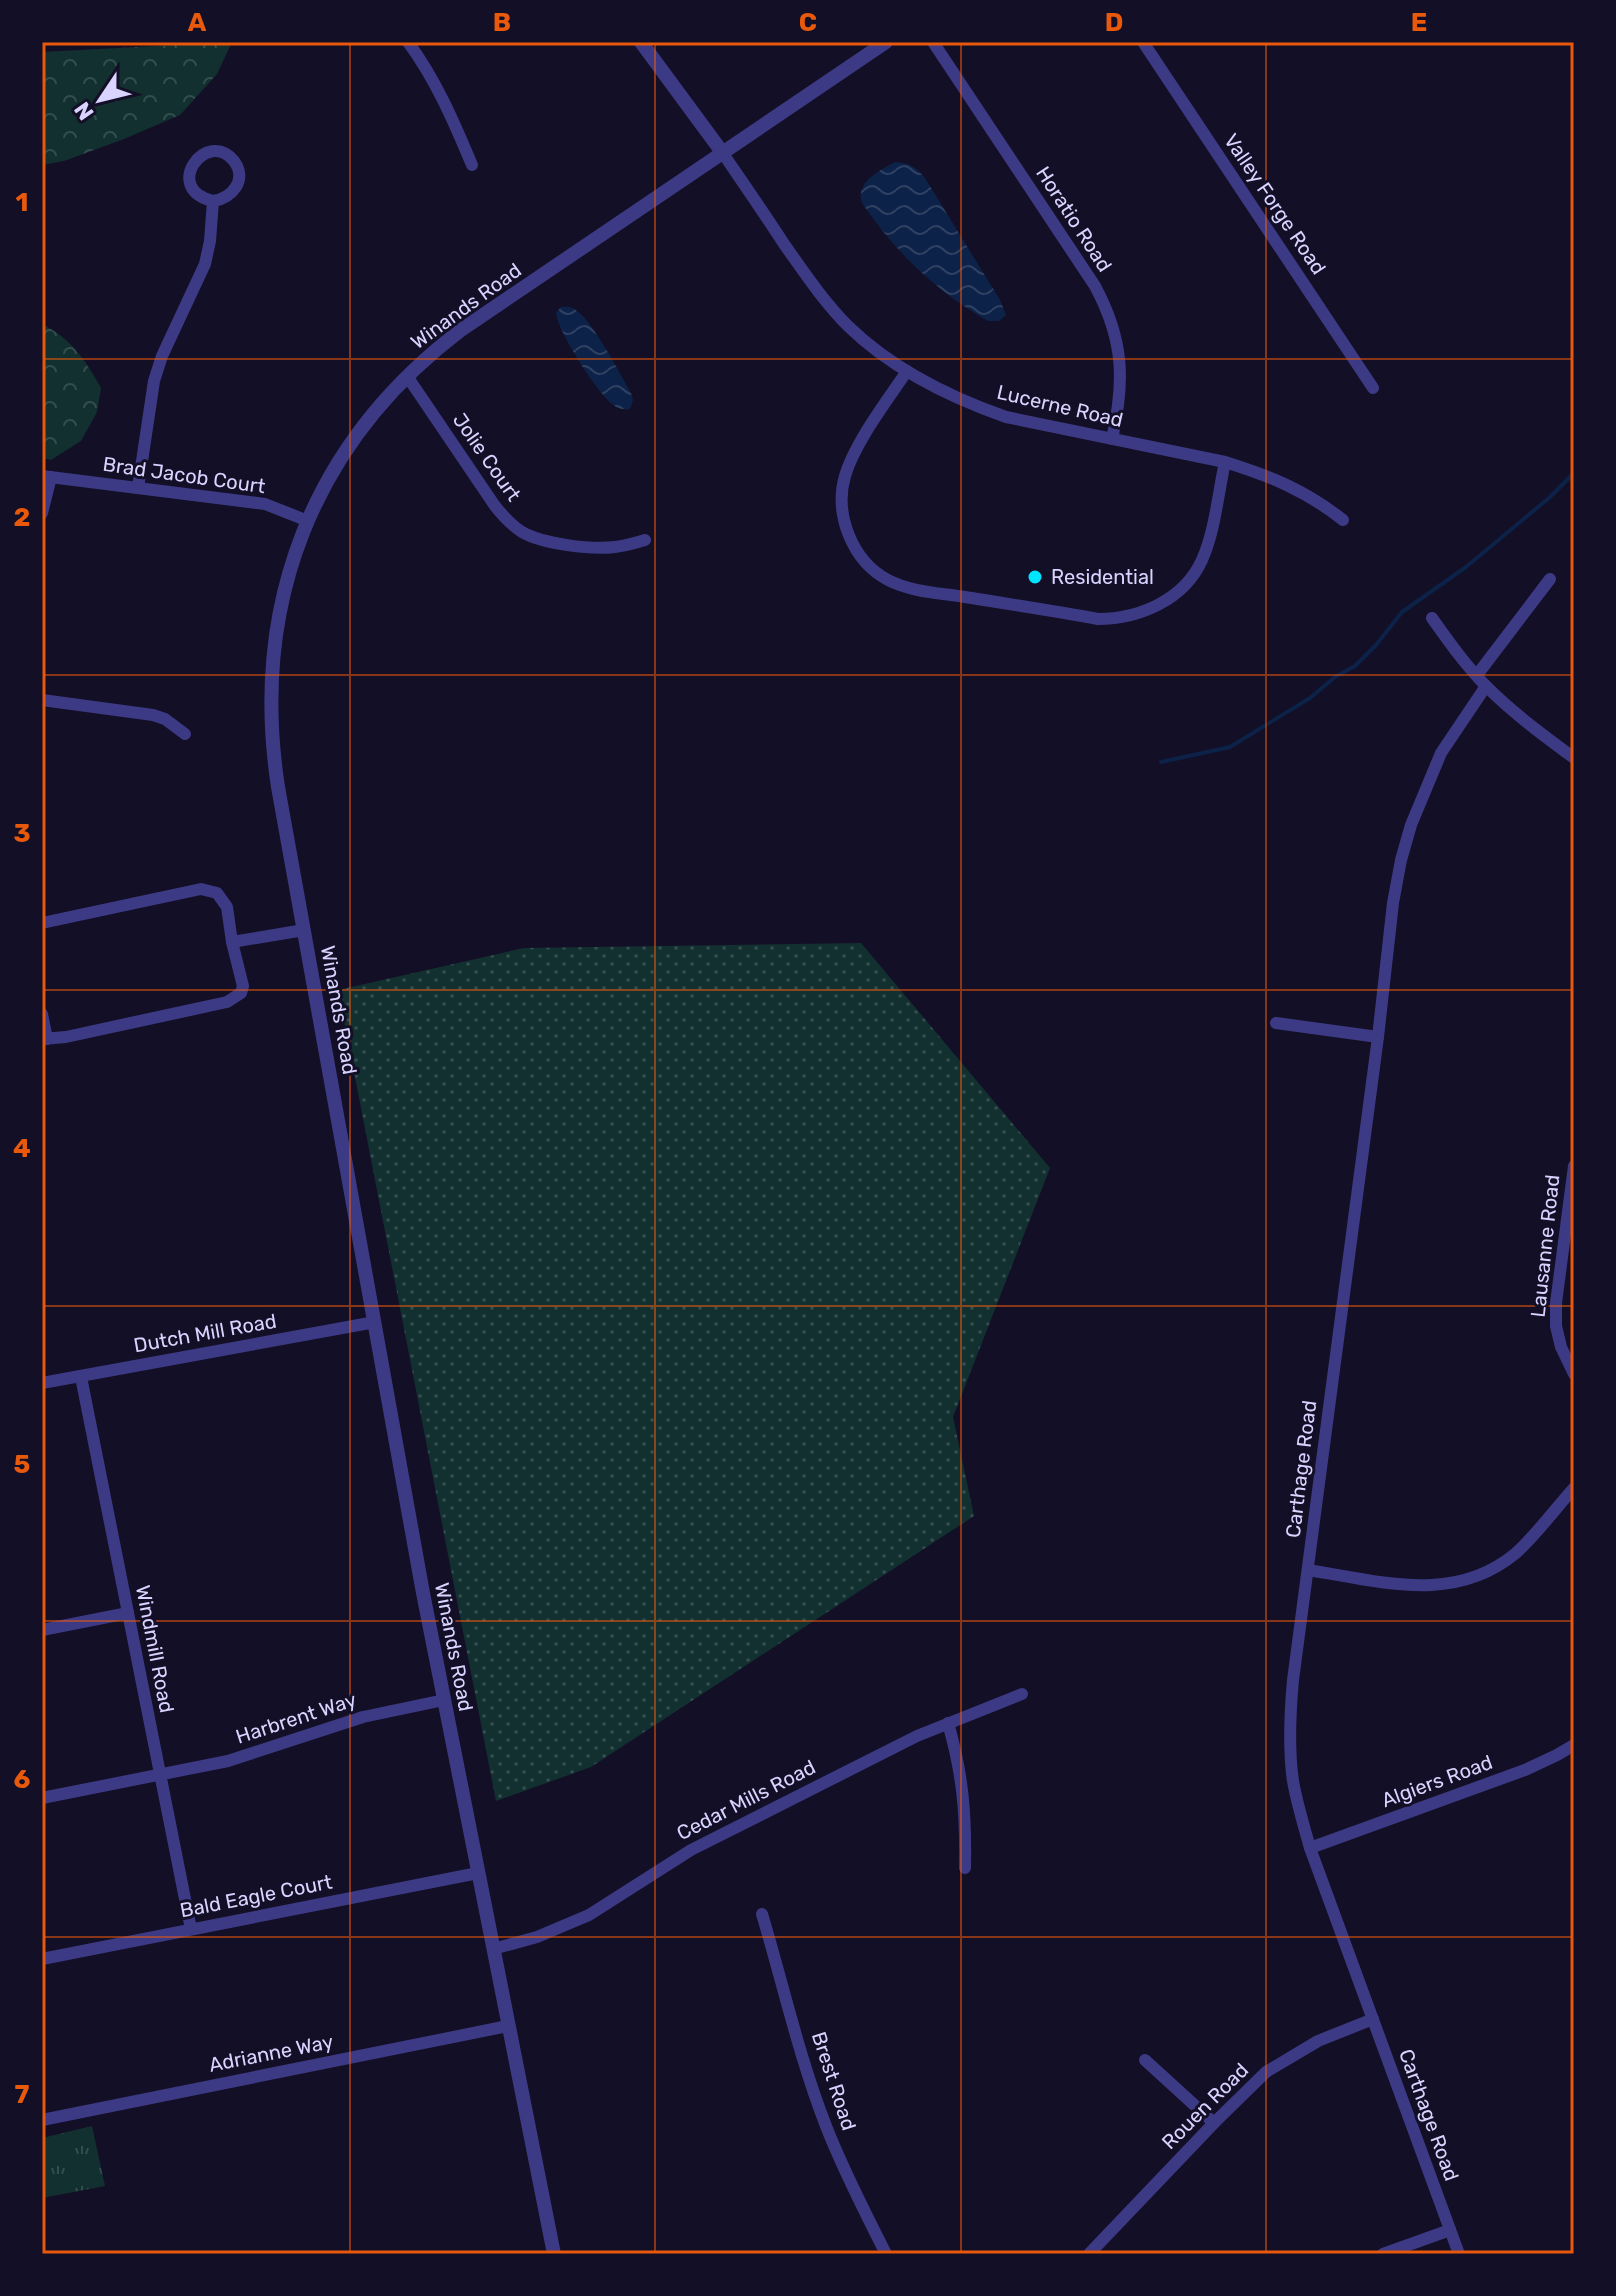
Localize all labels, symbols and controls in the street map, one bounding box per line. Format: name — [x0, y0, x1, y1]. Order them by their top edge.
text: A — [188, 7, 207, 38]
text: B — [493, 7, 511, 38]
text: C — [799, 7, 817, 38]
text: D — [1105, 7, 1123, 38]
text: E — [1411, 7, 1427, 38]
north arrow — [60, 60, 140, 140]
text: N — [68, 97, 100, 125]
street label: Valley Forge Road — [1219, 129, 1331, 279]
street label: Horatio Road — [1031, 162, 1117, 276]
text: 1 — [16, 187, 28, 218]
street label: Winands Road — [406, 258, 526, 354]
street label: Lucerne Road — [995, 380, 1125, 432]
street label: Jolie Court — [448, 408, 526, 506]
street label: Brad Jacob Court — [101, 452, 267, 498]
text: 2 — [14, 502, 30, 533]
place label: Residential — [1051, 565, 1154, 589]
marker: Residential — [1026, 568, 1044, 586]
text: 3 — [13, 818, 31, 849]
street label: Winands Road — [316, 944, 362, 1076]
text: 4 — [13, 1133, 31, 1164]
street label: Lausanne Road — [1526, 1173, 1564, 1319]
street label: Dutch Mill Road — [132, 1309, 278, 1357]
street label: Carthage Road — [1281, 1399, 1321, 1539]
text: 5 — [14, 1449, 30, 1480]
street label: Winands Road — [430, 1581, 478, 1713]
street label: Windmill Road — [131, 1583, 179, 1715]
street label: Harbrent Way — [233, 1687, 359, 1749]
street label: Algiers Road — [1378, 1750, 1496, 1812]
street label: Cedar Mills Road — [673, 1755, 819, 1845]
text: 6 — [14, 1764, 31, 1795]
street label: Bald Eagle Court — [178, 1869, 334, 1923]
street label: Adrianne Way — [207, 2029, 335, 2077]
street label: Brest Road — [807, 2029, 861, 2133]
street label: Carthage Road — [1394, 2046, 1464, 2184]
street label: Rouen Road — [1157, 2058, 1253, 2154]
text: 7 — [15, 2079, 30, 2110]

